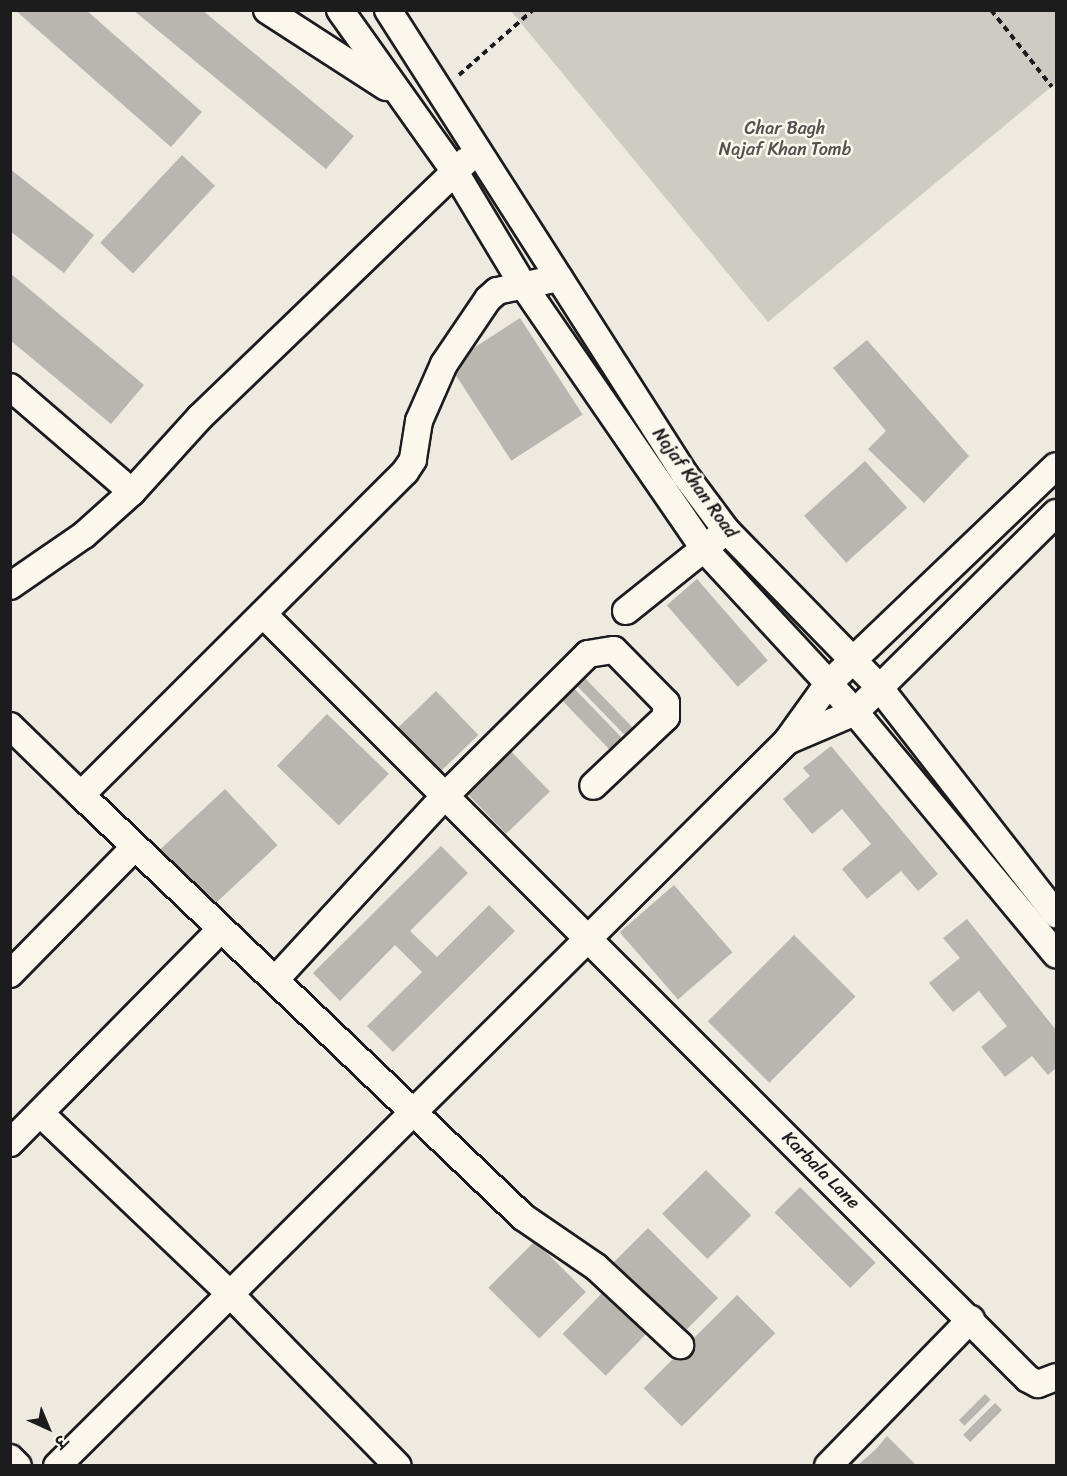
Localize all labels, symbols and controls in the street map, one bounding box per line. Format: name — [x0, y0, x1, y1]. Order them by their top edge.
park label: Char Bagh Najaf Khan Tomb — [718, 118, 852, 160]
street label: Najaf Khan Road — [648, 424, 742, 542]
street label: Karbala Lane — [778, 1127, 864, 1213]
north arrow — [18, 1398, 78, 1458]
text: उ — [47, 1427, 75, 1455]

